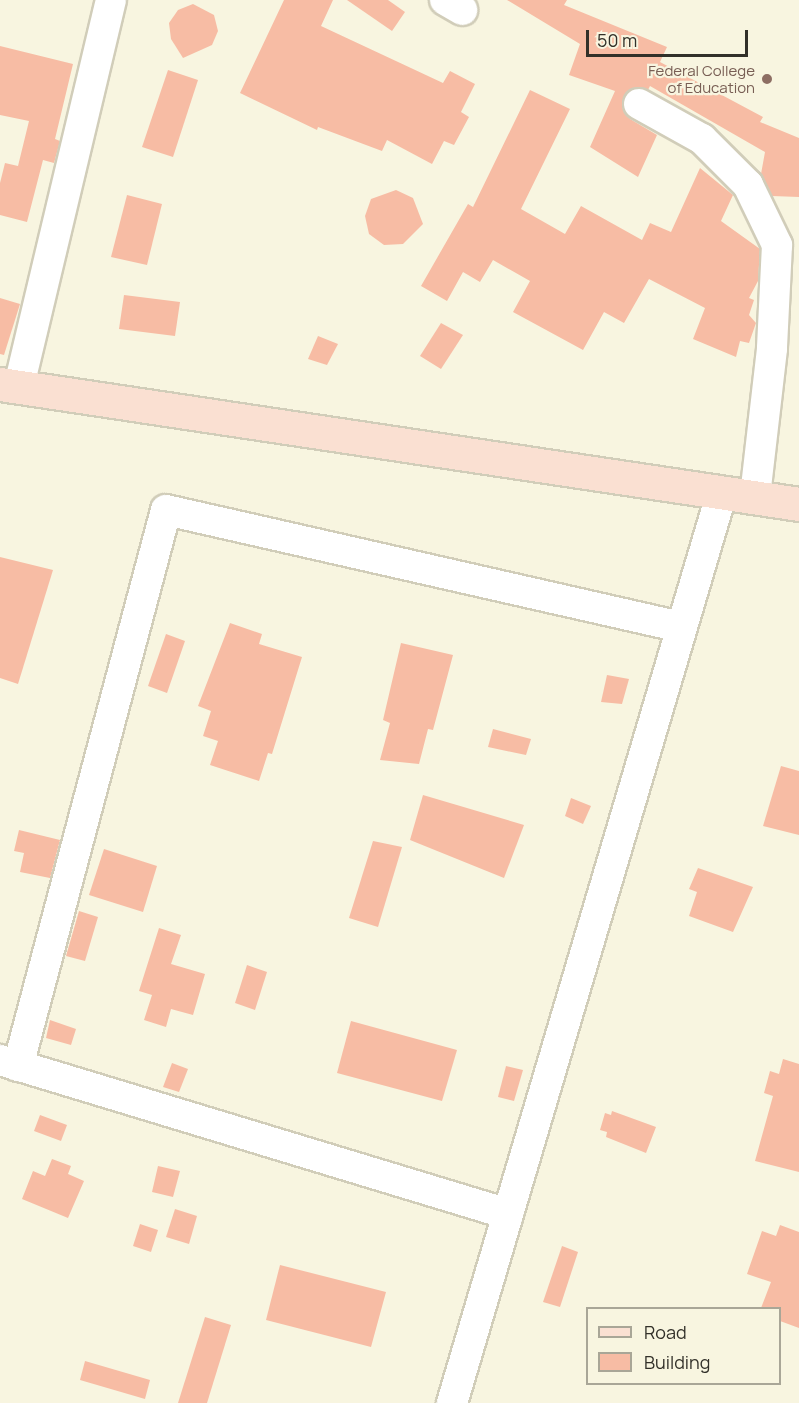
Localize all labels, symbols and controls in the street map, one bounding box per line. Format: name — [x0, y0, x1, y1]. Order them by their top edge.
scale bar — [589, 18, 751, 56]
text: 50 m — [597, 28, 637, 52]
place label: Federal College of Education — [648, 61, 755, 96]
marker: Federal College of Education — [760, 72, 774, 86]
legend — [586, 1307, 781, 1385]
text: Road — [644, 1320, 687, 1344]
text: Building — [644, 1350, 710, 1374]

